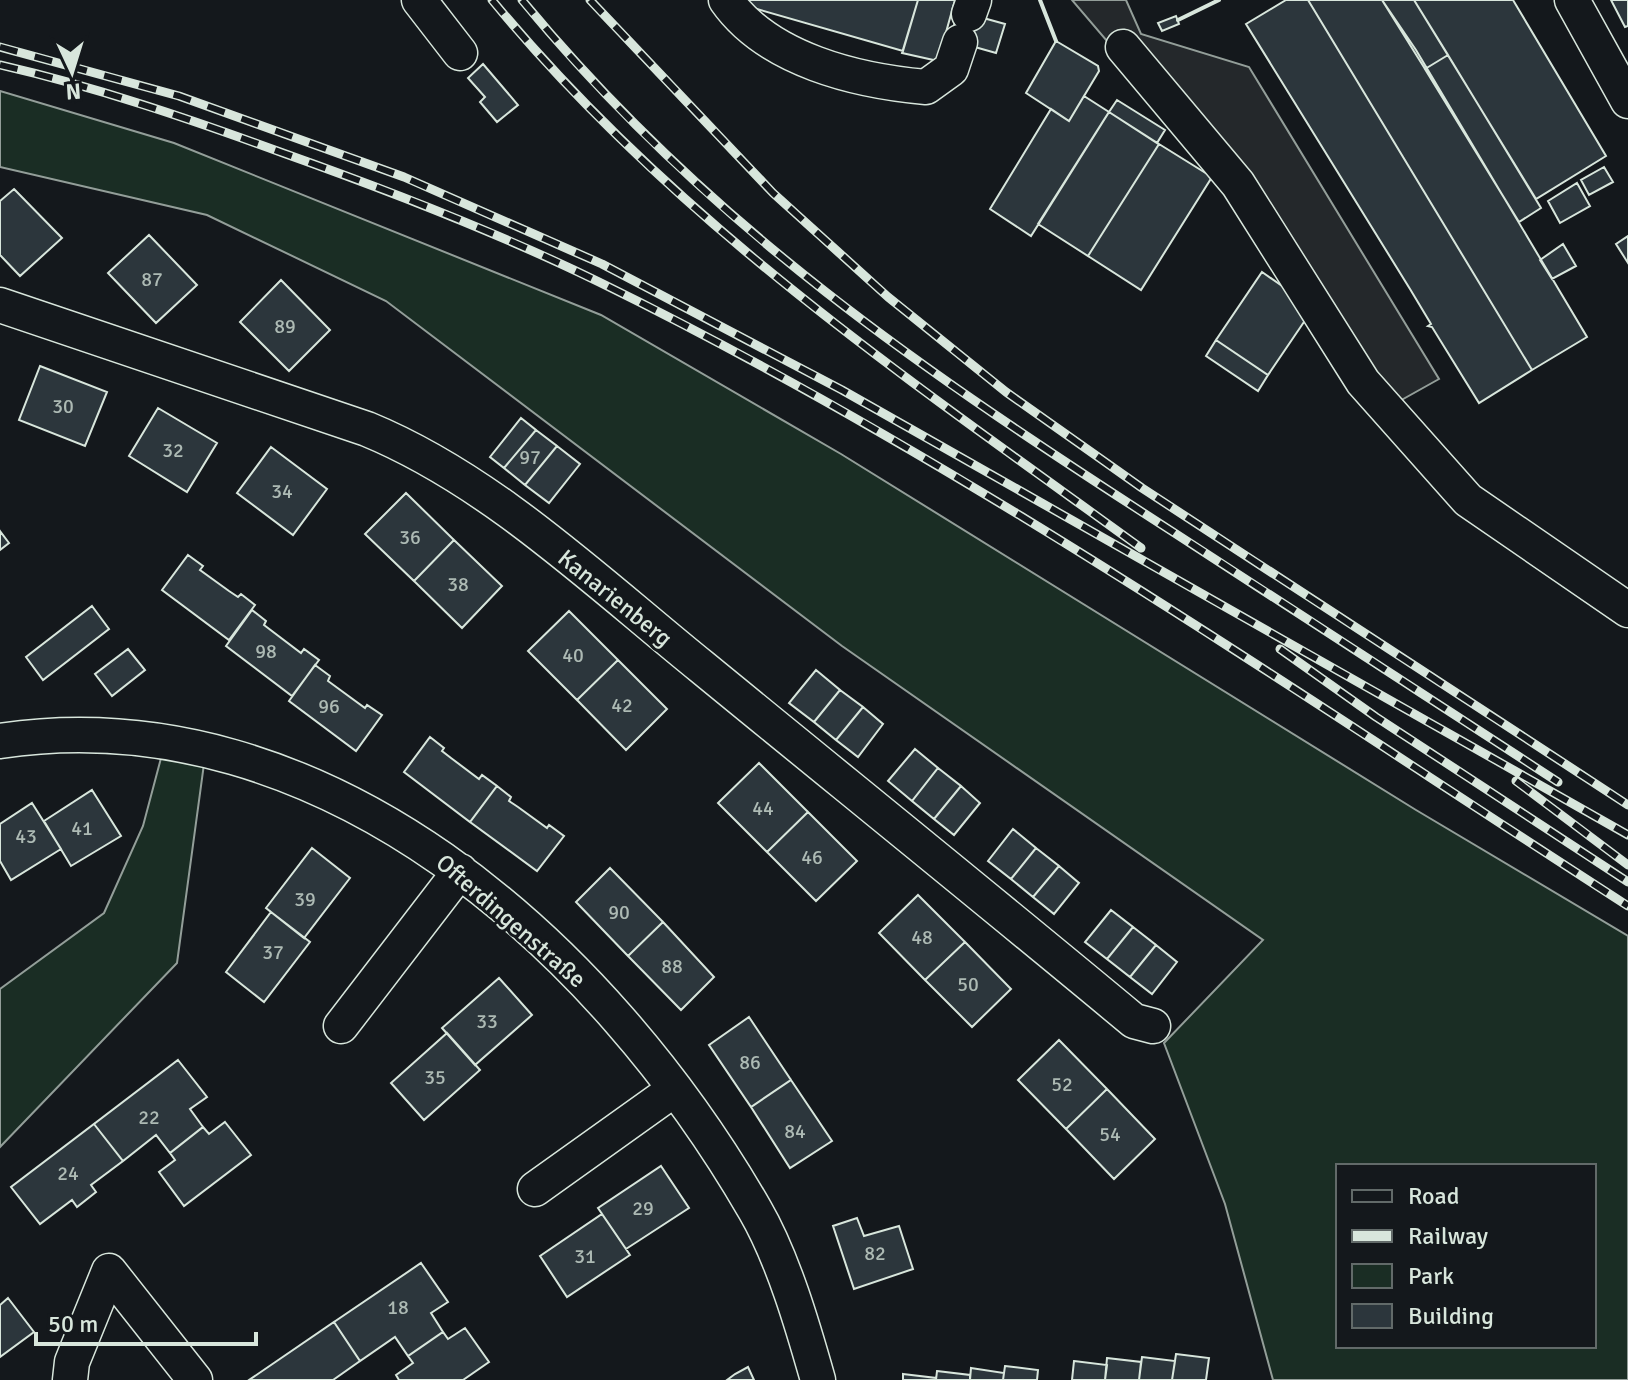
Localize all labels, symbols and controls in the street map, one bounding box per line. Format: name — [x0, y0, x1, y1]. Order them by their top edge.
north arrow — [32, 32, 112, 112]
text: N — [65, 77, 82, 105]
house number: 87 — [141, 267, 163, 292]
house number: 89 — [274, 314, 296, 339]
house number: 30 — [52, 394, 74, 419]
house number: 32 — [162, 438, 184, 463]
house number: 97 — [519, 445, 541, 470]
house number: 34 — [271, 479, 293, 504]
house number: 36 — [399, 525, 421, 550]
street label: Kanarienberg — [552, 543, 678, 653]
house number: 38 — [447, 572, 469, 597]
house number: 98 — [255, 639, 277, 664]
house number: 40 — [562, 643, 584, 668]
house number: 42 — [611, 693, 633, 718]
house number: 96 — [318, 694, 340, 719]
house number: 44 — [752, 796, 774, 821]
house number: 41 — [71, 816, 93, 841]
house number: 43 — [15, 824, 37, 849]
house number: 46 — [801, 845, 823, 870]
street label: Ofterdingenstraße — [430, 848, 592, 994]
house number: 39 — [294, 887, 316, 912]
house number: 90 — [608, 900, 630, 925]
house number: 48 — [911, 925, 933, 950]
house number: 37 — [262, 940, 284, 965]
house number: 88 — [661, 954, 683, 979]
house number: 50 — [957, 972, 979, 997]
house number: 33 — [476, 1009, 498, 1034]
house number: 86 — [739, 1050, 761, 1075]
house number: 35 — [424, 1065, 446, 1090]
house number: 52 — [1051, 1072, 1073, 1097]
house number: 22 — [138, 1105, 160, 1130]
house number: 84 — [784, 1119, 806, 1144]
house number: 54 — [1099, 1122, 1121, 1147]
house number: 24 — [57, 1161, 79, 1186]
legend — [1336, 1164, 1596, 1348]
text: Road — [1408, 1181, 1459, 1211]
house number: 29 — [632, 1196, 654, 1221]
text: Railway — [1408, 1221, 1488, 1251]
house number: 82 — [864, 1241, 886, 1266]
house number: 31 — [574, 1244, 596, 1269]
text: Park — [1408, 1261, 1454, 1291]
house number: 18 — [387, 1295, 409, 1320]
scale bar — [36, 1296, 256, 1346]
text: Building — [1408, 1301, 1494, 1331]
text: 50 m — [48, 1309, 98, 1339]

